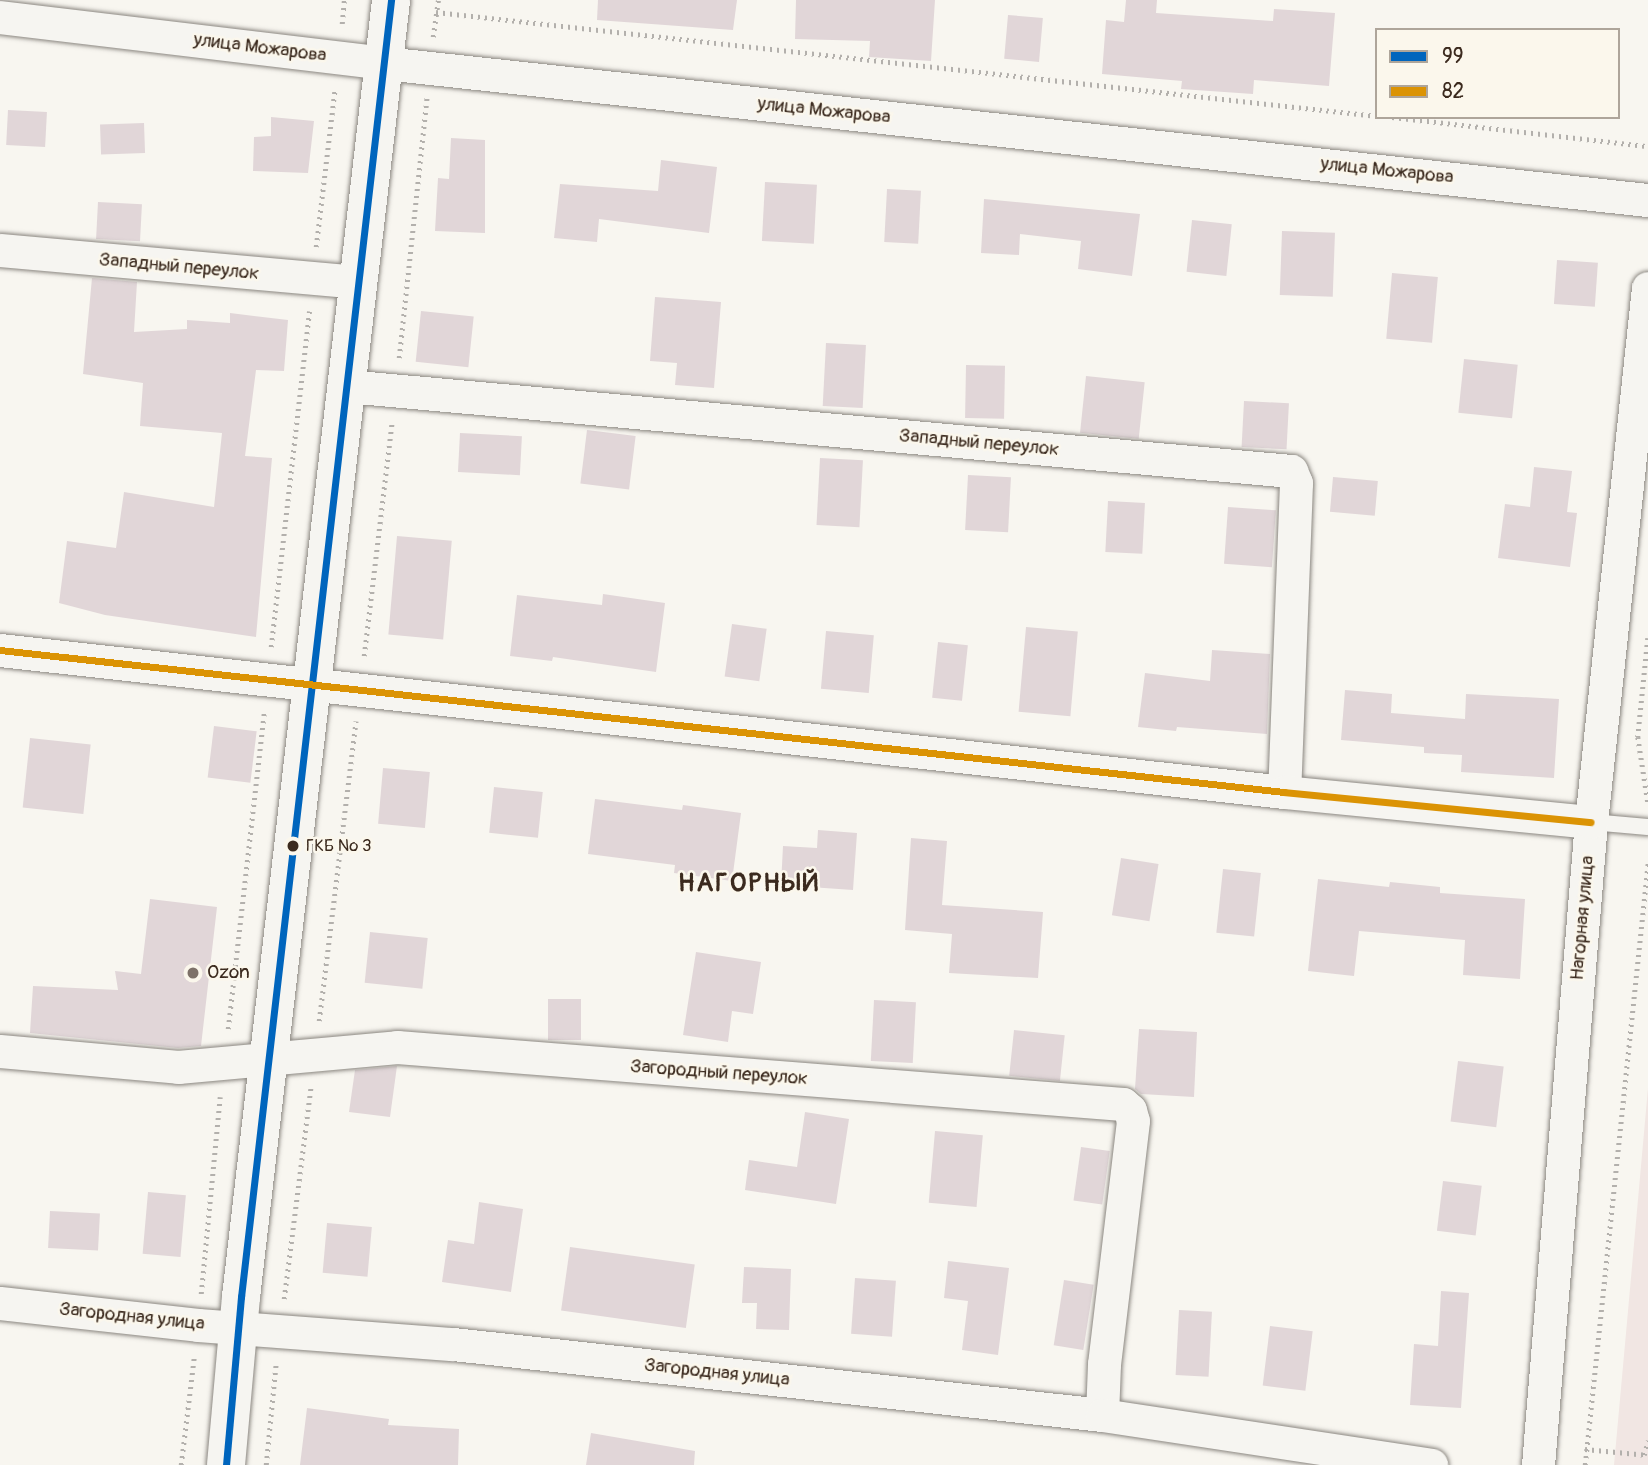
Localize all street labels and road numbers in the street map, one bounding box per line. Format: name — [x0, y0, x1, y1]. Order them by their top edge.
street label: улица Можарова — [192, 29, 328, 67]
street label: улица Можарова — [756, 93, 892, 129]
street label: улица Можарова — [1319, 153, 1455, 189]
street label: Западный переулок — [98, 249, 260, 285]
street label: Западный переулок — [898, 425, 1060, 461]
street label: Нагорная улица — [1566, 855, 1600, 981]
street label: Загородный переулок — [629, 1055, 809, 1091]
street label: Загородная улица — [58, 1298, 206, 1336]
street label: Загородная улица — [643, 1354, 791, 1392]

